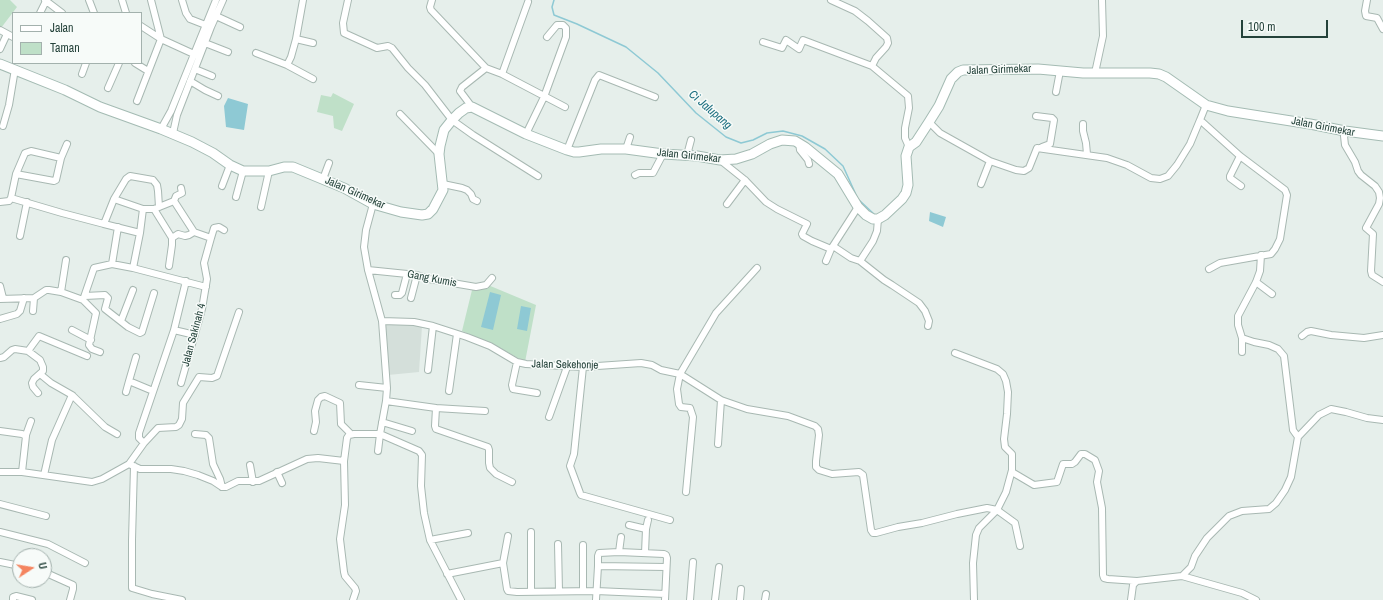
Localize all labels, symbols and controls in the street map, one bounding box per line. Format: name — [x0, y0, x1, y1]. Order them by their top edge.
legend — [12, 12, 142, 64]
scale bar — [1243, 12, 1330, 38]
text: 100 m — [1248, 19, 1275, 35]
text: Jalan — [50, 20, 74, 36]
text: Taman — [50, 40, 80, 56]
street label: Jalan Girimekar — [967, 62, 1031, 78]
water label: Ci Jalupang — [685, 87, 735, 133]
street label: Jalan Girimekar — [1290, 114, 1356, 140]
street label: Jalan Girimekar — [656, 146, 722, 166]
street label: Jalan Girimekar — [323, 174, 387, 212]
street label: Gang Kumis — [406, 268, 458, 290]
street label: Jalan Sakinah 4 — [179, 302, 209, 368]
street label: Jalan Sekehonje — [532, 358, 598, 372]
north arrow — [12, 548, 52, 588]
text: U — [35, 561, 50, 570]

